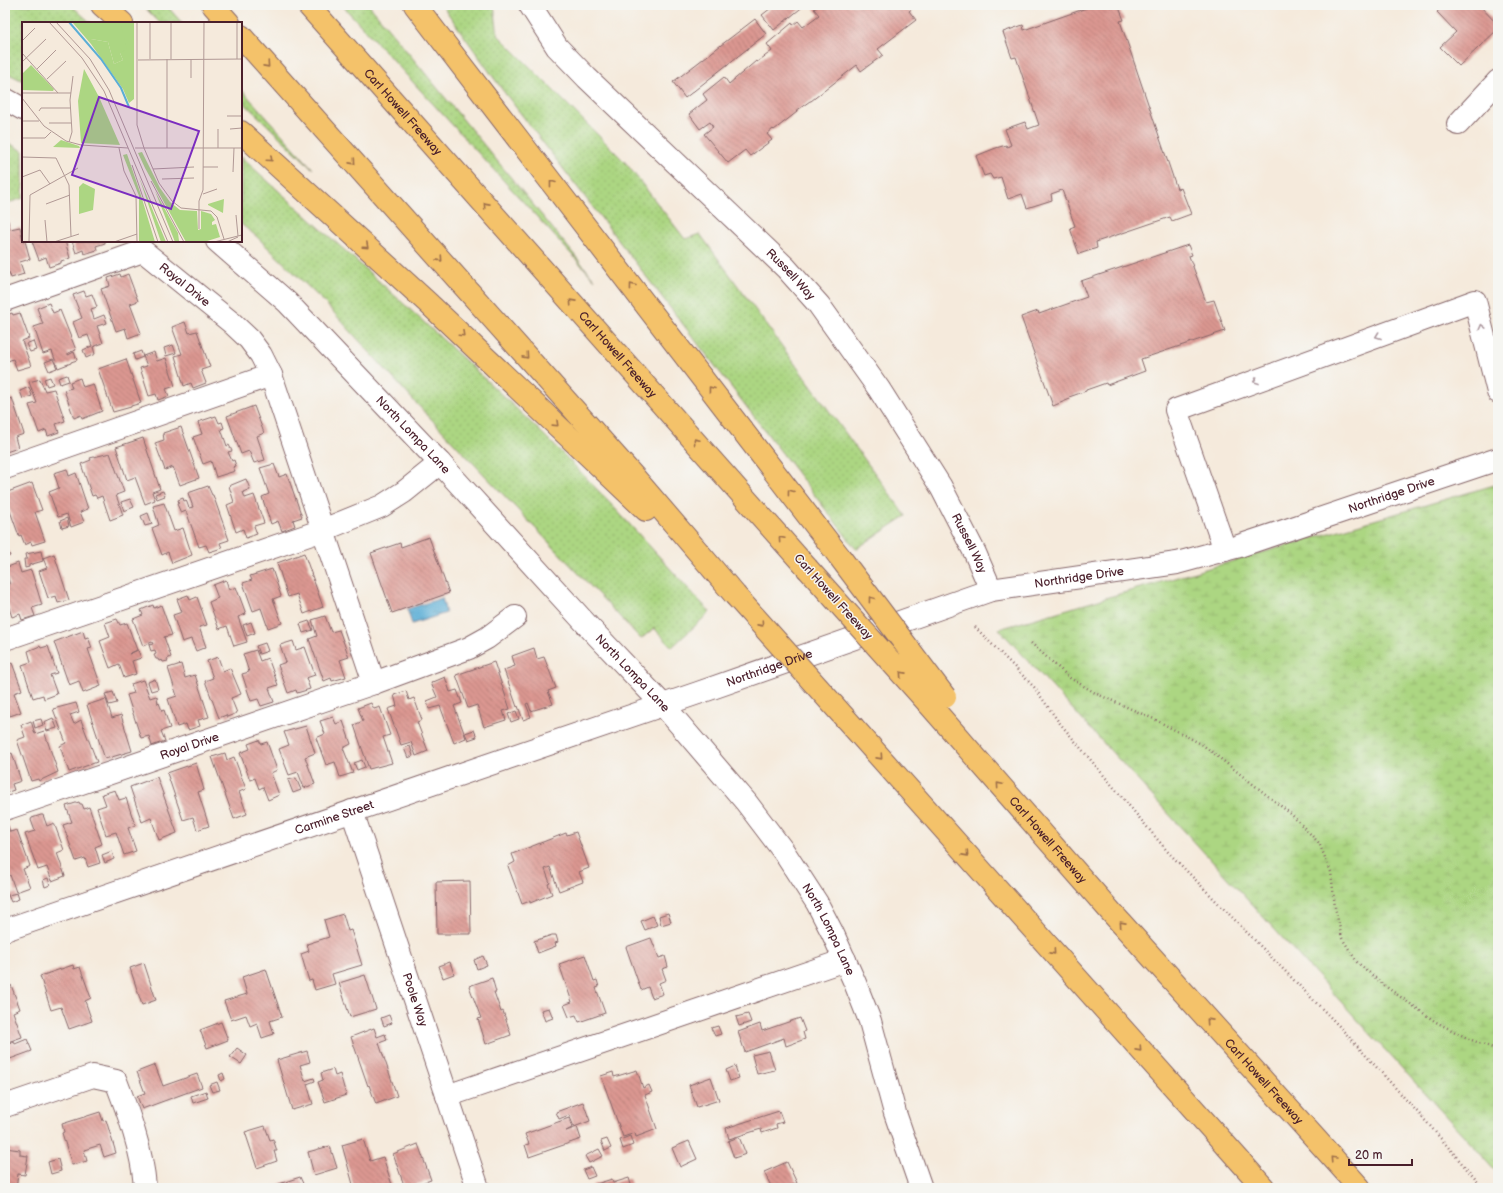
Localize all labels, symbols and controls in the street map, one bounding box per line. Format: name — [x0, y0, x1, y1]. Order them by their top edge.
inset map — [22, 22, 242, 242]
one-way arrow — [262, 60, 270, 68]
street label: Carl Howell Freeway — [361, 66, 446, 159]
one-way arrow — [265, 154, 273, 161]
one-way arrow — [349, 157, 356, 165]
one-way arrow — [550, 180, 557, 187]
one-way arrow — [483, 202, 490, 210]
one-way arrow — [361, 242, 369, 249]
street label: Russell Way — [763, 246, 819, 303]
one-way arrow — [435, 254, 443, 262]
street label: Royal Drive — [156, 260, 213, 310]
one-way arrow — [629, 283, 636, 290]
one-way arrow — [569, 299, 577, 307]
street label: Carl Howell Freeway — [575, 308, 660, 401]
one-way arrow — [1478, 324, 1486, 330]
one-way arrow — [457, 329, 464, 336]
one-way arrow — [1375, 331, 1382, 340]
one-way arrow — [522, 351, 529, 359]
one-way arrow — [1253, 376, 1260, 384]
one-way arrow — [708, 387, 715, 394]
street label: North Lompa Lane — [373, 393, 453, 477]
one-way arrow — [551, 419, 559, 427]
one-way arrow — [693, 439, 700, 446]
street label: Northridge Drive — [1346, 473, 1437, 516]
one-way arrow — [787, 490, 794, 497]
street label: Russell Way — [948, 511, 991, 576]
one-way arrow — [779, 536, 786, 544]
street label: Carl Howell Freeway — [790, 551, 876, 643]
street label: Northridge Drive — [1033, 563, 1125, 591]
one-way arrow — [869, 596, 876, 603]
one-way arrow — [757, 619, 764, 627]
street label: North Lompa Lane — [592, 631, 673, 715]
street label: Northridge Drive — [724, 646, 814, 690]
one-way arrow — [900, 672, 907, 679]
street label: Royal Drive — [158, 729, 221, 763]
one-way arrow — [875, 753, 882, 760]
one-way arrow — [997, 782, 1004, 790]
street label: Carl Howell Freeway — [1006, 793, 1090, 887]
street label: Carmine Street — [293, 797, 376, 838]
one-way arrow — [962, 850, 969, 857]
street label: North Lompa Lane — [799, 880, 858, 978]
one-way arrow — [1120, 921, 1127, 929]
one-way arrow — [1048, 947, 1055, 954]
street label: Poole Way — [399, 971, 431, 1029]
one-way arrow — [1207, 1018, 1214, 1026]
street label: Carl Howell Freeway — [1221, 1035, 1307, 1128]
one-way arrow — [1135, 1044, 1142, 1051]
scale bar — [1349, 1141, 1412, 1167]
text: 20 m — [1355, 1148, 1382, 1163]
one-way arrow — [1331, 1157, 1338, 1164]

